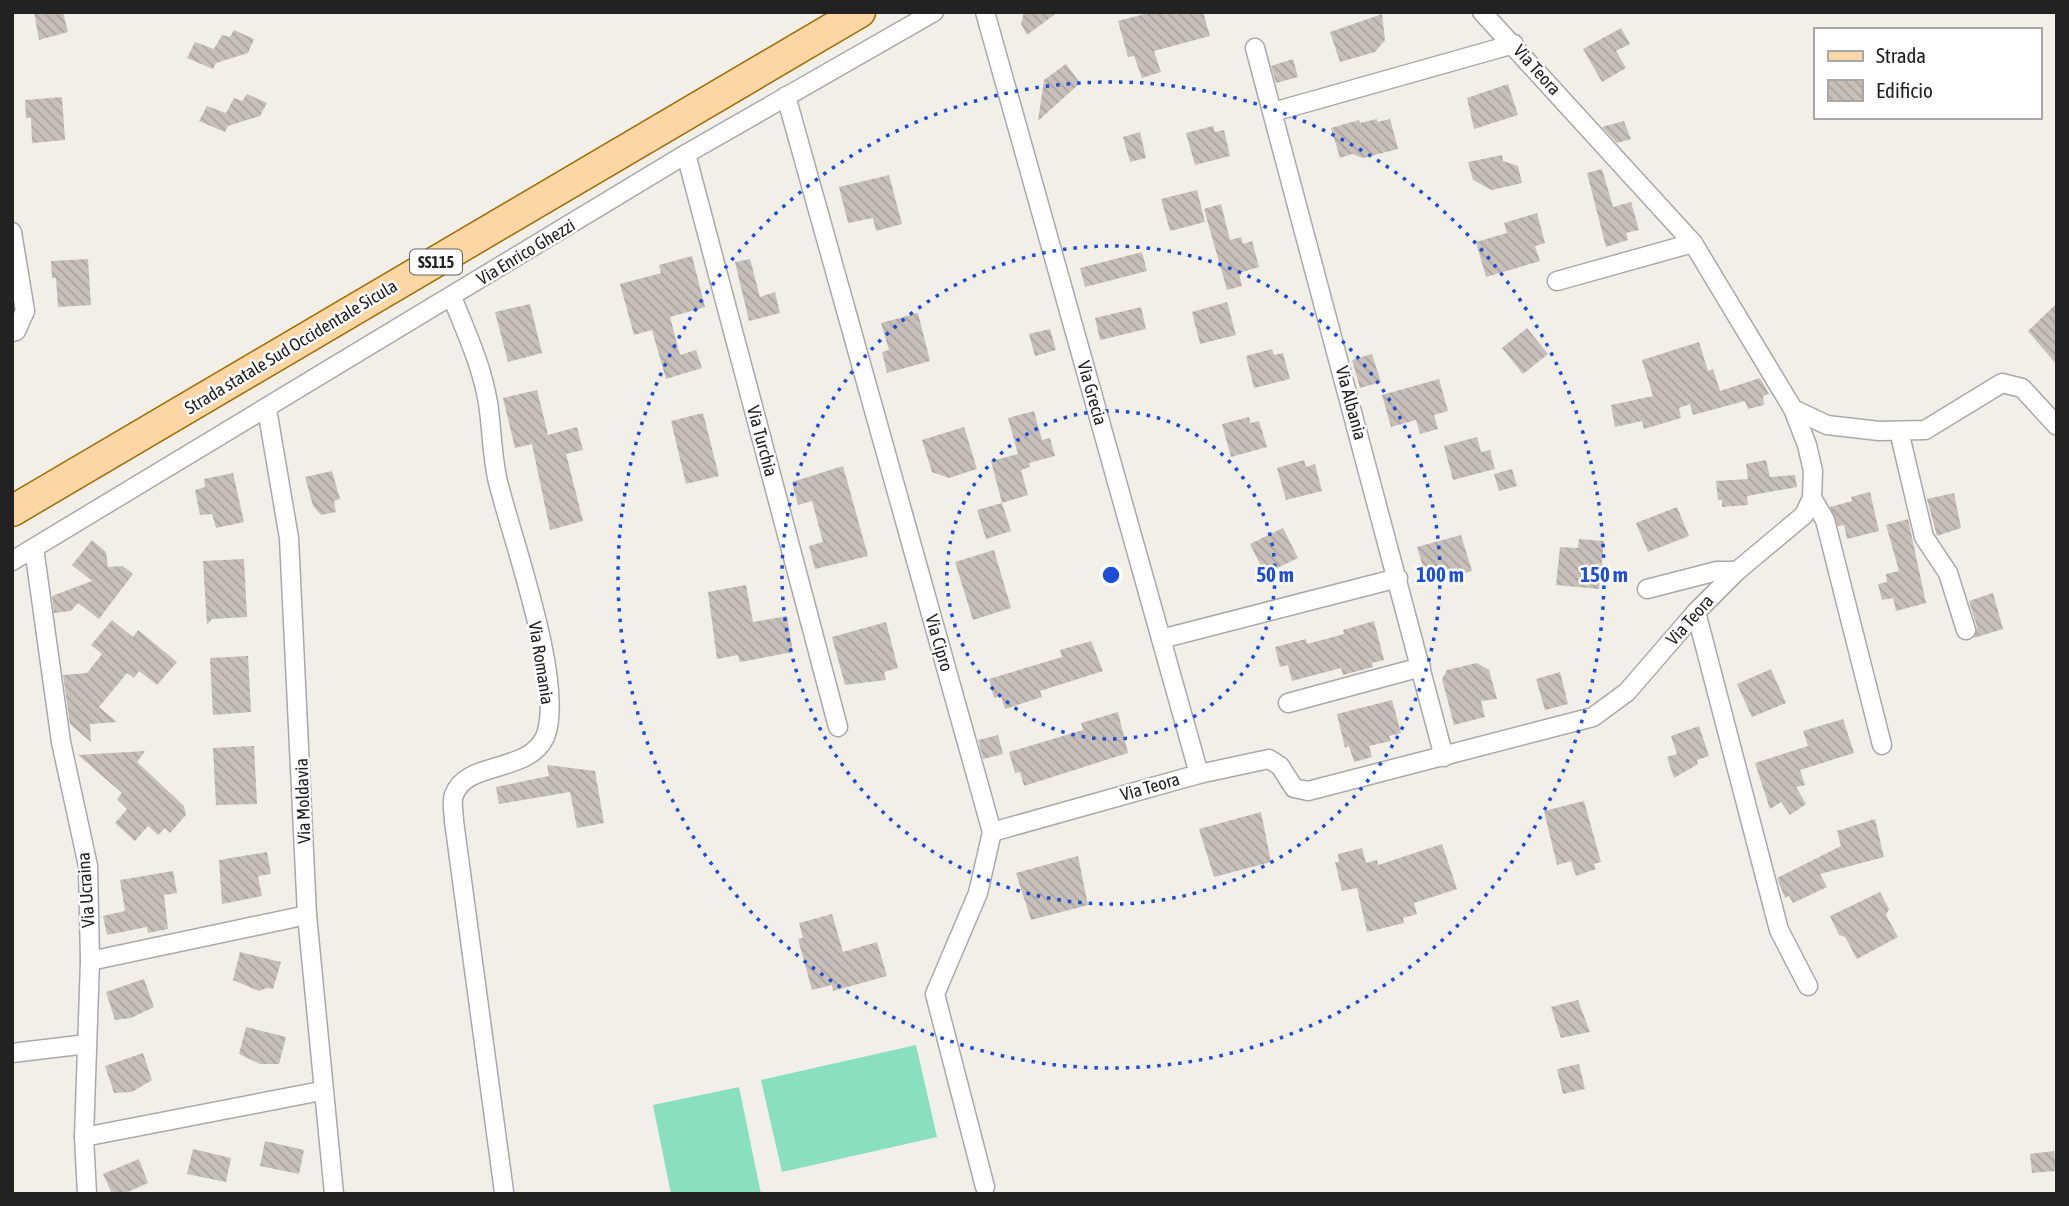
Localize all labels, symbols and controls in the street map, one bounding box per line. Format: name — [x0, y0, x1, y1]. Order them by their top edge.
legend — [1814, 28, 2041, 119]
street label: Via Teora — [1509, 40, 1565, 99]
text: Strada — [1876, 43, 1926, 67]
text: Edificio — [1876, 78, 1933, 102]
street label: Via Enrico Ghezzi — [473, 214, 579, 289]
road number: SS115 — [410, 250, 462, 274]
street label: Strada statale Sud Occidentale Sicula — [181, 275, 401, 418]
street label: Via Grecia — [1073, 358, 1112, 427]
street label: Via Albania — [1332, 364, 1371, 442]
street label: Via Turchia — [743, 403, 782, 479]
text: 50 m — [1256, 562, 1294, 586]
text: 100 m — [1416, 562, 1464, 586]
text: 150 m — [1580, 562, 1628, 586]
centre of rings — [1099, 563, 1123, 587]
street label: Via Teora — [1662, 590, 1718, 649]
street label: Via Cipro — [921, 612, 958, 674]
street label: Via Romania — [525, 620, 558, 706]
street label: Via Moldavia — [291, 758, 314, 844]
street label: Via Teora — [1118, 768, 1182, 805]
street label: Via Ucraina — [72, 852, 99, 928]

